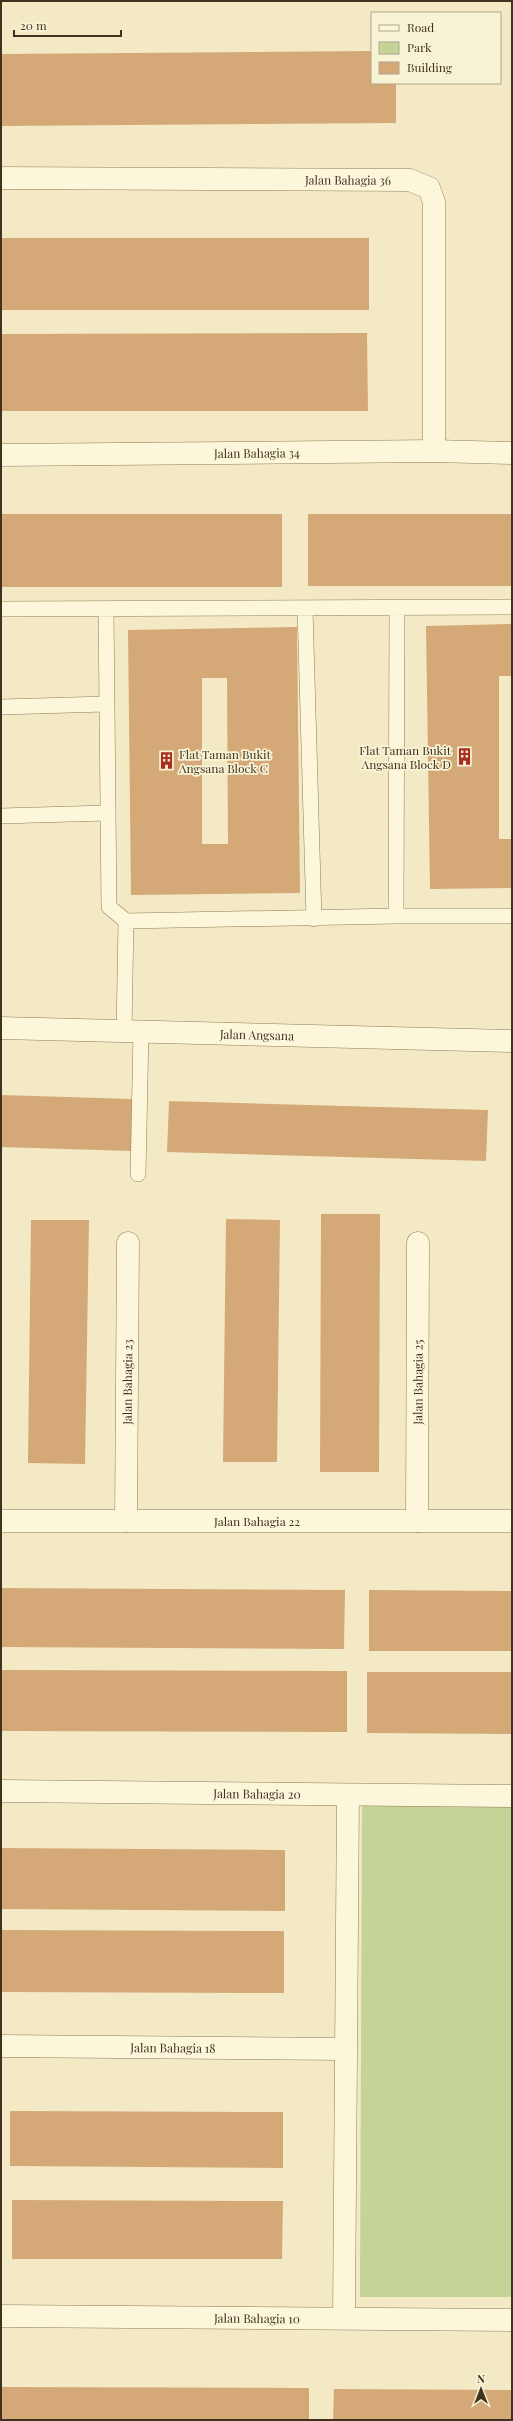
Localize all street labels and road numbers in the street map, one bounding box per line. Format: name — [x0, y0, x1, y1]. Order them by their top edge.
street label: Jalan Bahagia 36 — [304, 171, 391, 188]
street label: Jalan Bahagia 34 — [213, 444, 300, 461]
street label: Jalan Angsana — [219, 1026, 294, 1043]
street label: Jalan Bahagia 23 — [119, 1339, 135, 1426]
street label: Jalan Bahagia 25 — [409, 1339, 426, 1426]
street label: Jalan Bahagia 22 — [213, 1513, 300, 1529]
street label: Jalan Bahagia 20 — [212, 1785, 301, 1802]
street label: Jalan Bahagia 18 — [129, 2039, 216, 2056]
street label: Jalan Bahagia 10 — [213, 2310, 300, 2326]

